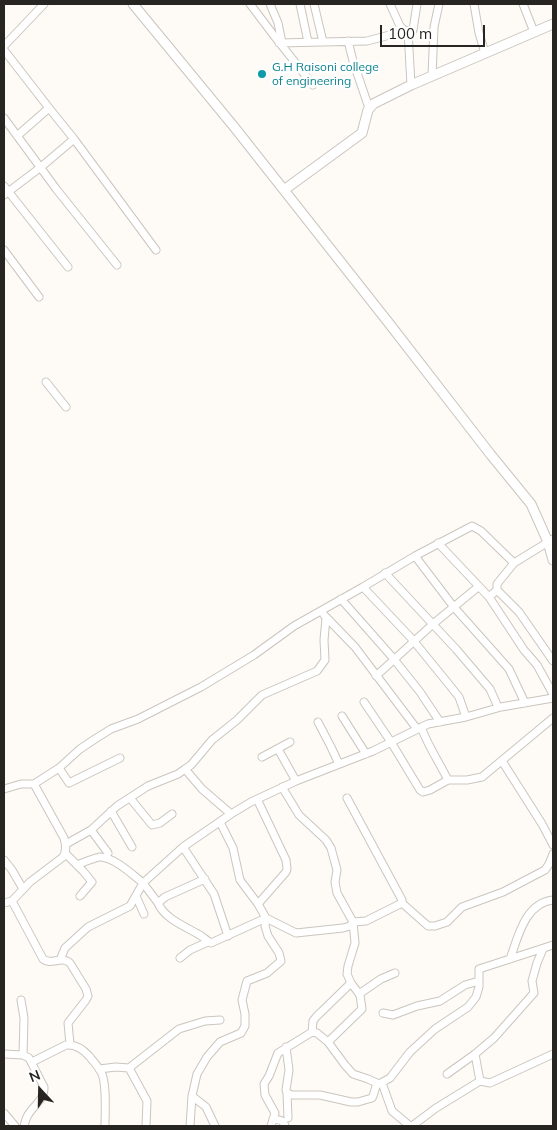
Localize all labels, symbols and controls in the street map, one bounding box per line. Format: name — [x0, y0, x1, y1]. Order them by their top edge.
scale bar — [382, 15, 487, 47]
text: 100 m — [388, 24, 432, 43]
place label: G.H Raisoni college of engineering — [272, 60, 379, 88]
marker: G.H Raisoni college of engineering — [256, 68, 268, 80]
north arrow — [15, 1065, 65, 1115]
text: N — [26, 1066, 43, 1086]

